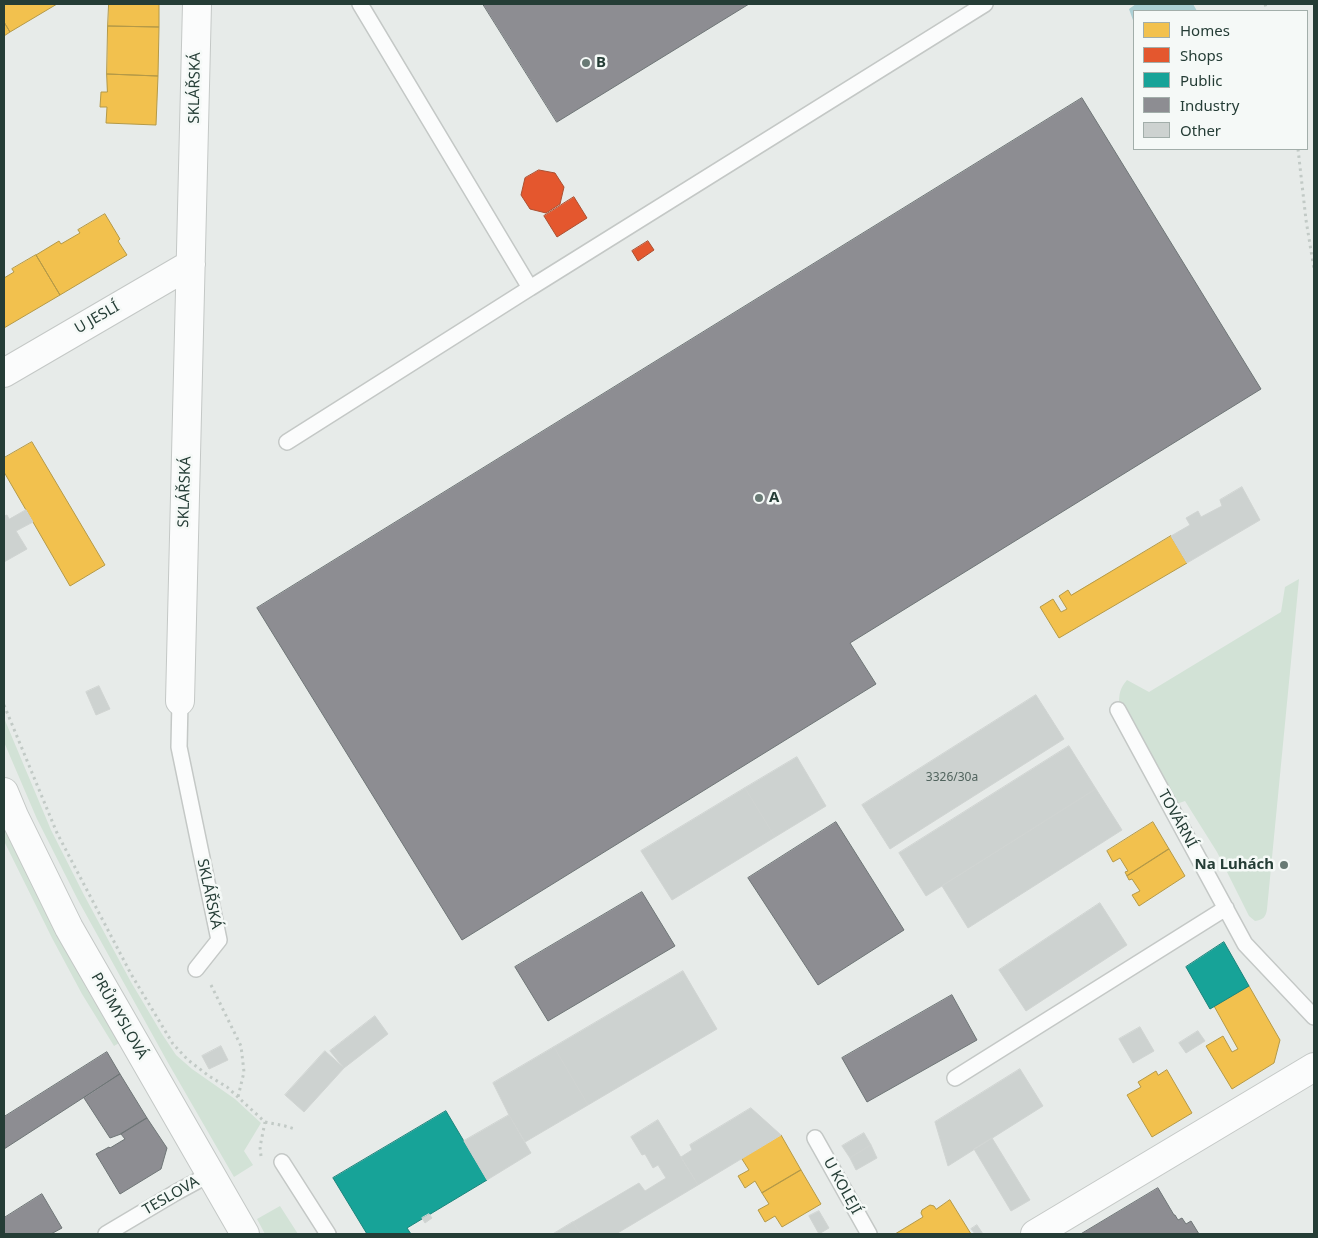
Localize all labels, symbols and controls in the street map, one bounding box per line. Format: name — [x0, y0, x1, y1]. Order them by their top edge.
legend — [1133, 10, 1308, 150]
text: Homes — [1180, 20, 1230, 40]
text: Shops — [1180, 45, 1223, 65]
street label: SKLÁŘSKÁ — [185, 52, 205, 124]
place label: B — [596, 54, 606, 72]
marker: B — [580, 57, 592, 69]
text: Public — [1180, 70, 1223, 90]
text: Industry — [1180, 95, 1239, 115]
text: Other — [1180, 120, 1221, 140]
street label: U JESLÍ — [72, 298, 122, 338]
street label: SKLÁŘSKÁ — [175, 456, 195, 528]
place label: A — [769, 489, 779, 507]
marker: A — [753, 492, 765, 504]
house number: 3326/30a — [926, 771, 978, 785]
street label: TOVÁRNÍ — [1154, 787, 1200, 851]
place label: Na Luhách — [1195, 856, 1274, 874]
street label: SKLÁŘSKÁ — [193, 857, 225, 931]
marker: Na Luhách — [1278, 859, 1290, 871]
street label: PRŮMYSLOVÁ — [87, 970, 151, 1062]
street label: U KOLEJÍ — [819, 1155, 865, 1217]
street label: TESLOVA — [140, 1173, 202, 1219]

